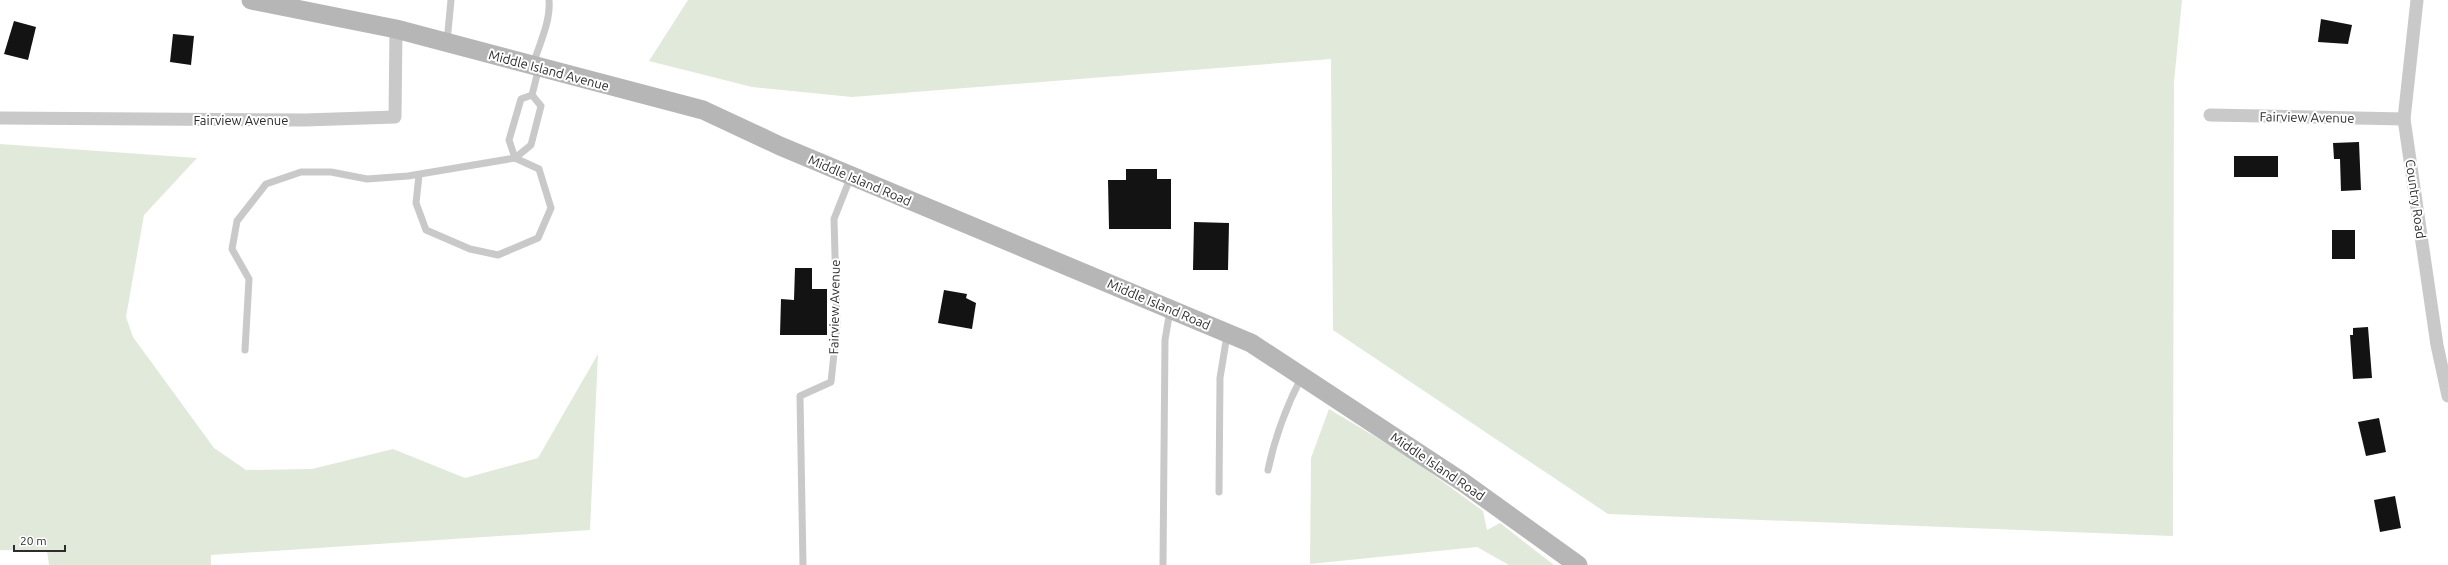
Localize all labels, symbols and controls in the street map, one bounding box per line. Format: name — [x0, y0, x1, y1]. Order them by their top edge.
street label: Middle Island Avenue — [487, 47, 611, 93]
street label: Fairview Avenue — [2259, 109, 2355, 125]
street label: Fairview Avenue — [194, 113, 288, 127]
street label: Middle Island Road — [807, 152, 913, 208]
street label: Country Road — [2404, 158, 2428, 240]
street label: Fairview Avenue — [826, 259, 842, 355]
street label: Middle Island Road — [1106, 276, 1212, 332]
street label: Middle Island Road — [1388, 429, 1488, 503]
scale bar — [14, 527, 65, 553]
text: 20 m — [20, 534, 47, 547]

